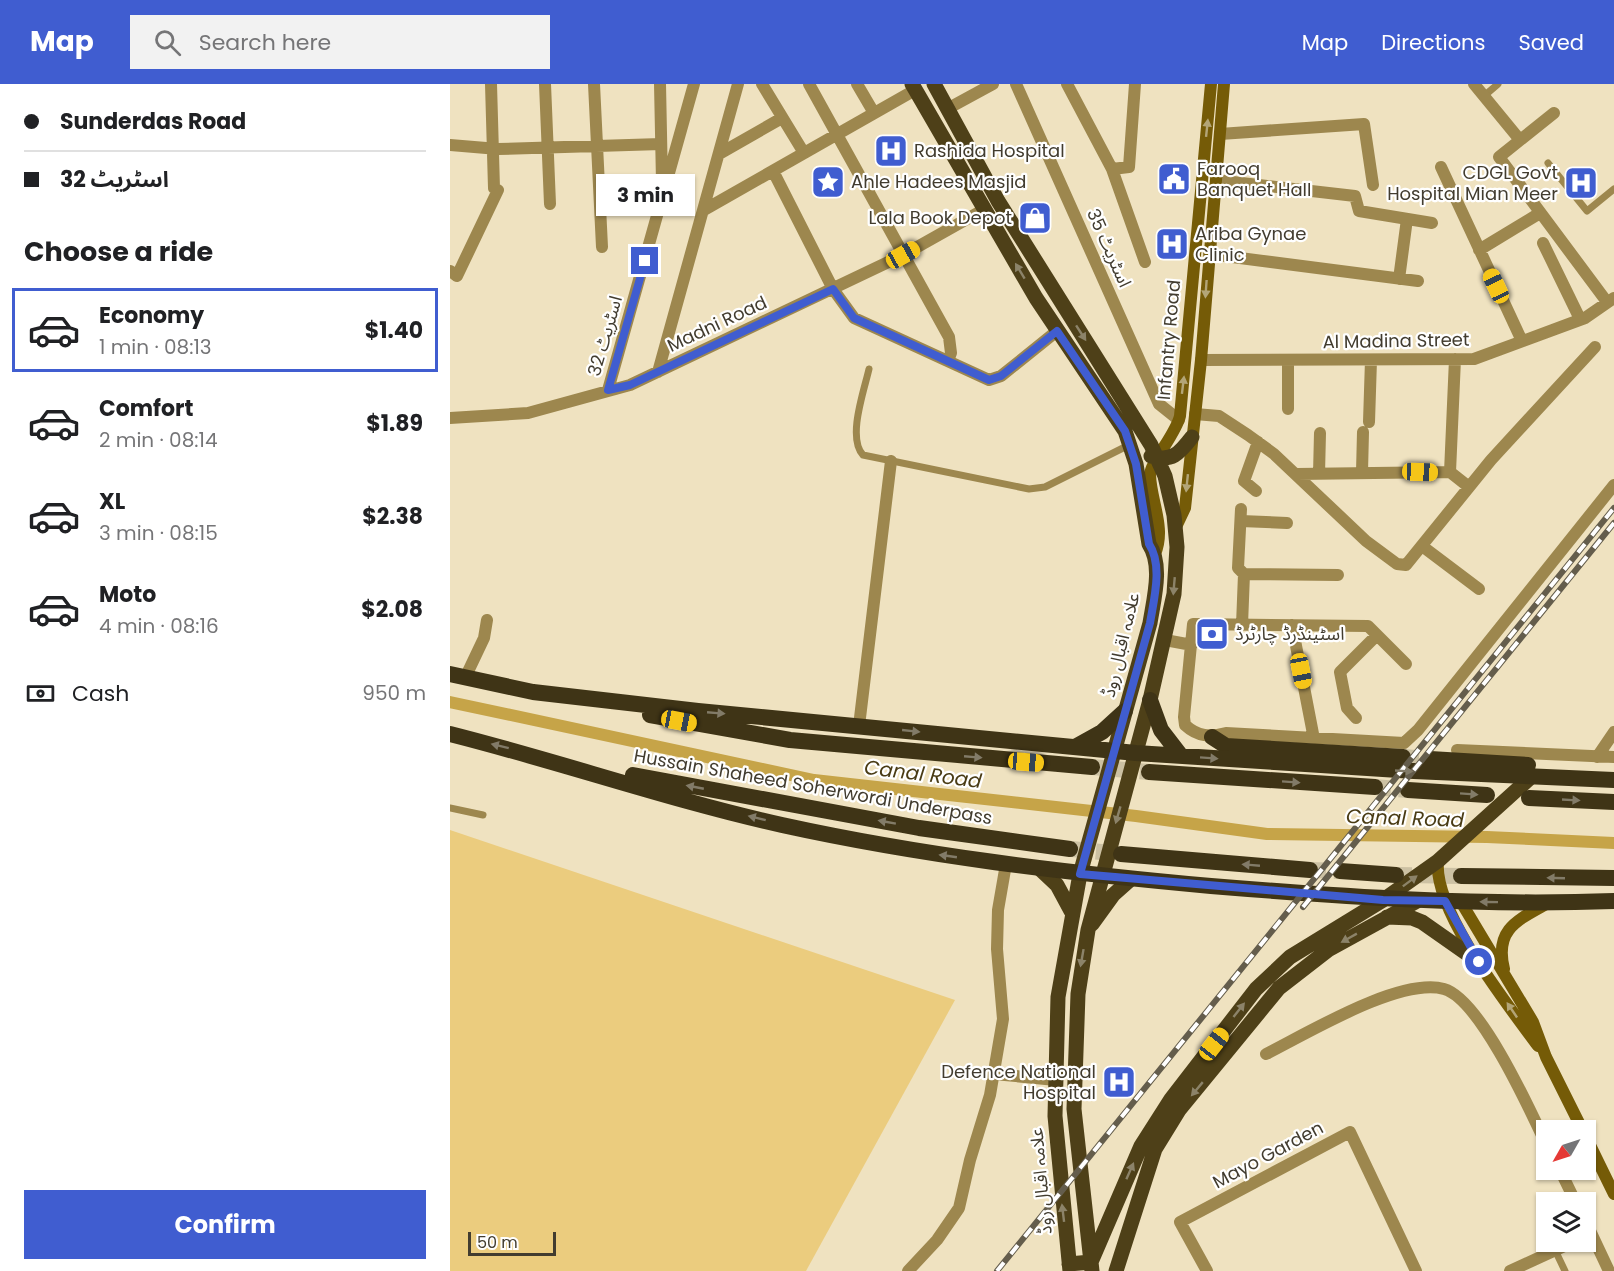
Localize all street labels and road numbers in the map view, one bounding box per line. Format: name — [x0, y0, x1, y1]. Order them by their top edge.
street label: اسٹریٹ 35 — [1081, 205, 1138, 291]
street label: Infantry Road — [1151, 279, 1186, 401]
street label: Madni Road — [663, 290, 771, 358]
street label: اسٹریٹ 32 — [581, 293, 628, 379]
street label: Al Madina Street — [1322, 327, 1470, 354]
street label: علامہ اقبال روڈ — [1095, 590, 1146, 700]
street label: Hussain Shaheed Soherwordi Underpass — [632, 743, 994, 830]
street label: Mayo Garden — [1208, 1115, 1327, 1194]
street label: علامہ اقبال روڈ — [1023, 1127, 1058, 1235]

